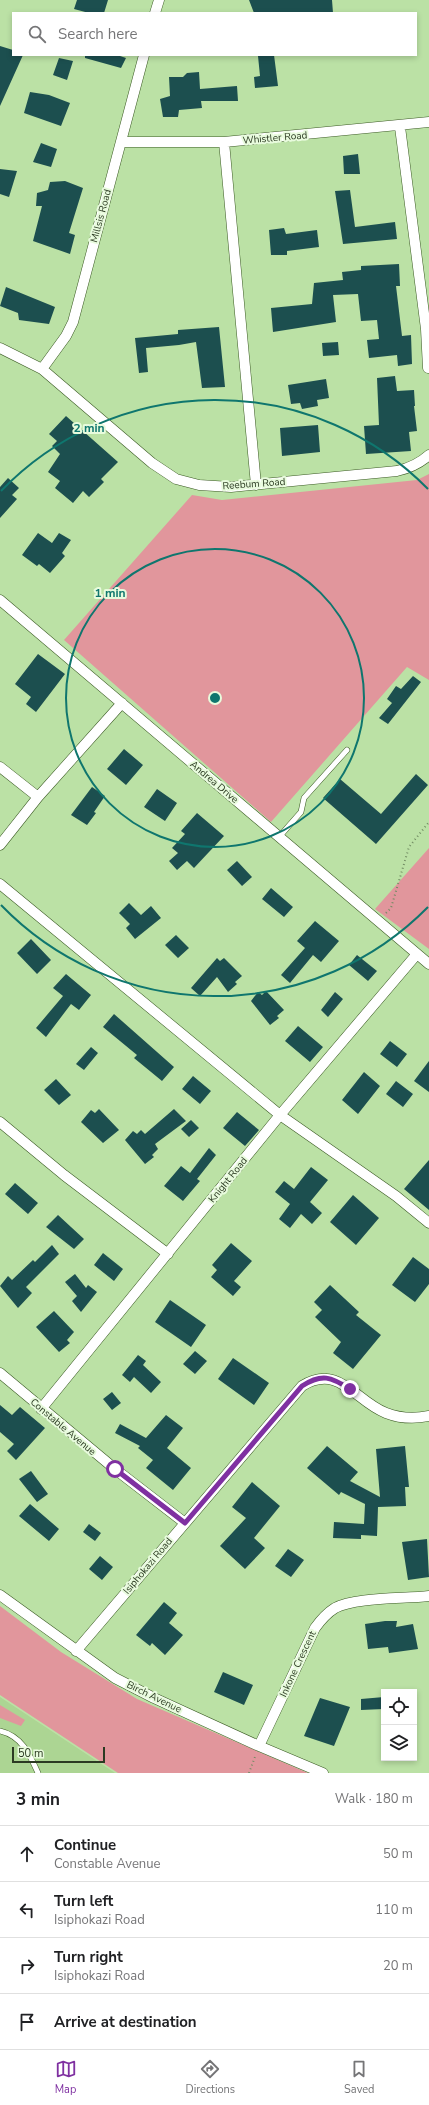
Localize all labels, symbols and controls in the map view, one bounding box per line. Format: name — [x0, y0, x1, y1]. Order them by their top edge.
search box — [12, 12, 417, 56]
icon: search — [26, 23, 48, 45]
text: Search here — [58, 24, 138, 44]
street label: Whistler Road — [242, 128, 308, 148]
street label: Millsis Road — [87, 188, 115, 244]
text: 2 min — [73, 420, 105, 436]
street label: Reebum Road — [222, 475, 286, 493]
text: 1 min — [94, 585, 126, 601]
centre of rings — [208, 691, 222, 705]
street label: Andrea Drive — [187, 758, 241, 806]
street label: Knight Road — [205, 1154, 251, 1206]
route end — [341, 1380, 359, 1398]
street label: Constable Avenue — [27, 1395, 99, 1459]
route start — [106, 1460, 124, 1478]
street label: Isiphokazi Road — [120, 1535, 176, 1597]
street label: Inkone Crescent — [277, 1628, 320, 1699]
street label: Birch Avenue — [124, 1678, 184, 1716]
map controls — [381, 1689, 417, 1761]
button: locate — [381, 1689, 417, 1725]
button: layers — [381, 1725, 417, 1761]
scale bar — [12, 1745, 105, 1764]
text: 50 m — [18, 1746, 43, 1761]
text: 3 min — [16, 1788, 60, 1811]
text: Walk · 180 m — [335, 1790, 413, 1808]
text: Continue — [54, 1835, 116, 1855]
icon: ahead — [16, 1843, 38, 1865]
text: 50 m — [383, 1845, 413, 1863]
text: Constable Avenue — [54, 1855, 160, 1873]
text: Turn left — [54, 1891, 113, 1911]
icon: left — [16, 1899, 38, 1921]
text: 110 m — [375, 1901, 413, 1919]
text: Isiphokazi Road — [54, 1911, 145, 1929]
text: Turn right — [54, 1947, 123, 1967]
icon: right — [16, 1955, 38, 1977]
text: 20 m — [383, 1957, 413, 1975]
text: Isiphokazi Road — [54, 1967, 145, 1985]
icon: arrive — [16, 2011, 38, 2033]
text: Arrive at destination — [54, 2012, 197, 2032]
tab: Map — [55, 2058, 77, 2097]
tab: Directions — [186, 2058, 235, 2097]
tab: Saved — [344, 2058, 374, 2097]

